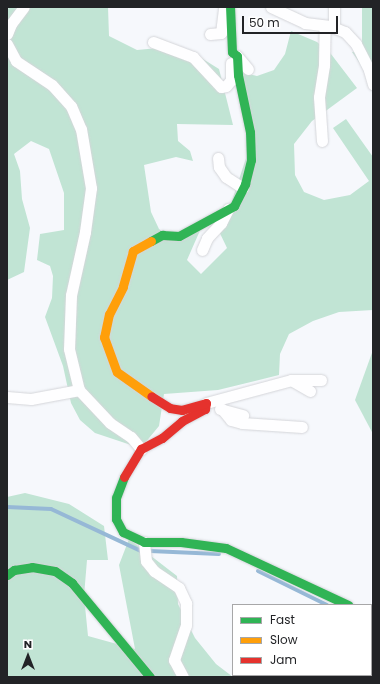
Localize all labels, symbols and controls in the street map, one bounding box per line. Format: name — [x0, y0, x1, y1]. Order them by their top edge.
scale bar — [244, 8, 340, 34]
text: 50 m — [249, 14, 280, 31]
legend — [232, 604, 372, 676]
text: Fast — [270, 611, 295, 628]
text: Slow — [270, 631, 298, 648]
north arrow — [8, 636, 48, 676]
text: N — [24, 636, 32, 652]
text: Jam — [270, 651, 297, 668]

